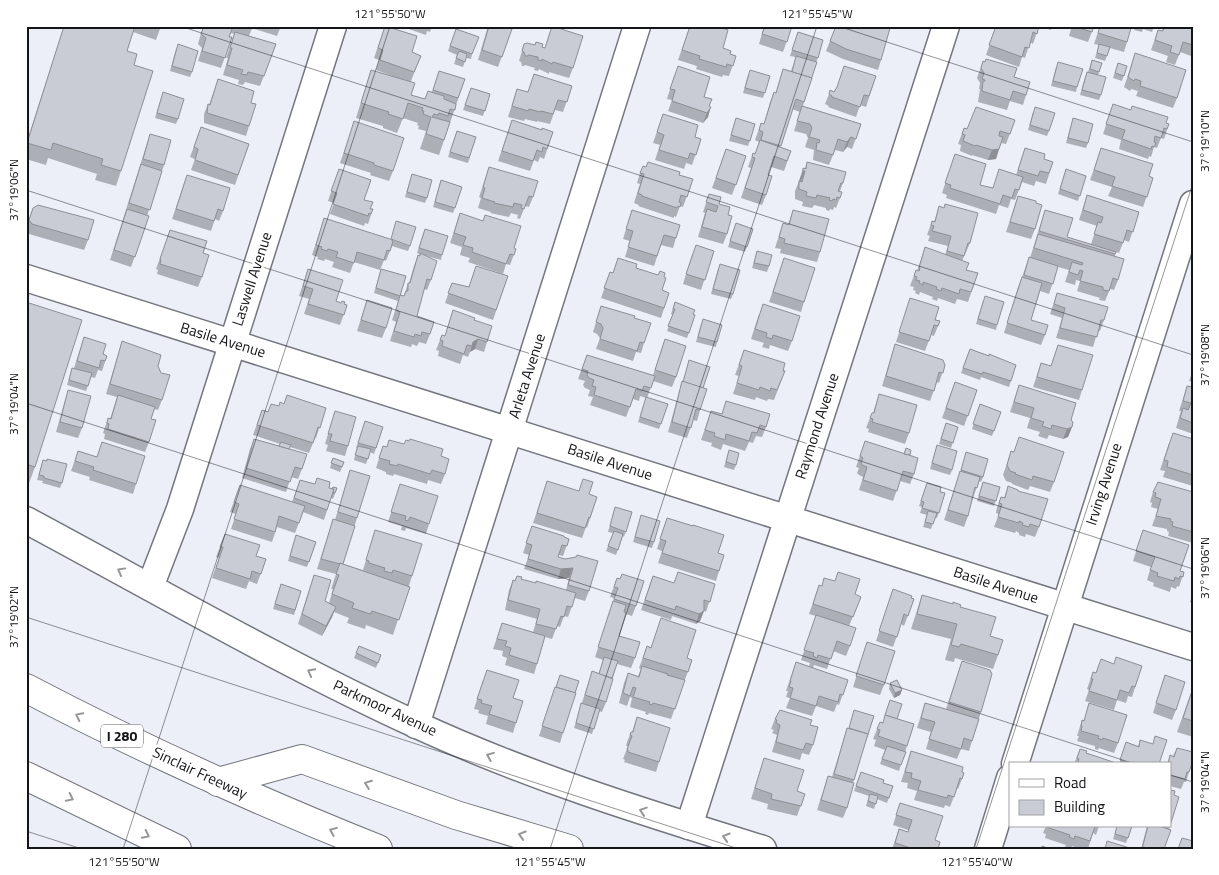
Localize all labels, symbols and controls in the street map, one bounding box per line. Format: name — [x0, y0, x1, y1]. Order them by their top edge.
text: 121°55'50"W — [354, 4, 426, 23]
text: 121°55'45"W — [781, 4, 853, 23]
text: 37°19'10"N — [1195, 110, 1214, 172]
text: 37°19'06"N — [4, 159, 23, 221]
street label: Laswell Avenue — [225, 229, 278, 329]
street label: Basile Avenue — [178, 316, 269, 363]
text: 37°19'08"N — [1195, 324, 1214, 386]
street label: Arleta Avenue — [502, 330, 551, 421]
street label: Raymond Avenue — [788, 370, 845, 482]
text: 37°19'04"N — [4, 373, 23, 435]
street label: Basile Avenue — [565, 437, 656, 486]
street label: Irving Avenue — [1079, 440, 1128, 528]
text: 37°19'06"N — [1195, 537, 1214, 599]
street label: Basile Avenue — [951, 560, 1042, 609]
one-way arrow — [118, 568, 127, 578]
text: 37°19'02"N — [4, 586, 23, 648]
one-way arrow — [307, 669, 316, 679]
street label: Parkmoor Avenue — [329, 673, 441, 742]
one-way arrow — [75, 712, 84, 722]
road number: I 280 — [101, 724, 143, 748]
street label: Sinclair Freeway — [149, 740, 252, 805]
one-way arrow — [486, 751, 495, 762]
text: 37°19'04"N — [1195, 751, 1214, 813]
legend — [1009, 762, 1172, 828]
text: Road — [1054, 771, 1086, 794]
one-way arrow — [364, 780, 373, 790]
one-way arrow — [65, 792, 74, 802]
text: Building — [1054, 795, 1105, 818]
one-way arrow — [639, 807, 647, 817]
one-way arrow — [329, 827, 338, 837]
one-way arrow — [141, 829, 150, 839]
one-way arrow — [519, 830, 527, 840]
one-way arrow — [723, 833, 731, 843]
text: 121°55'50"W — [88, 852, 160, 871]
text: 121°55'45"W — [514, 852, 586, 871]
text: 121°55'40"W — [941, 852, 1013, 871]

